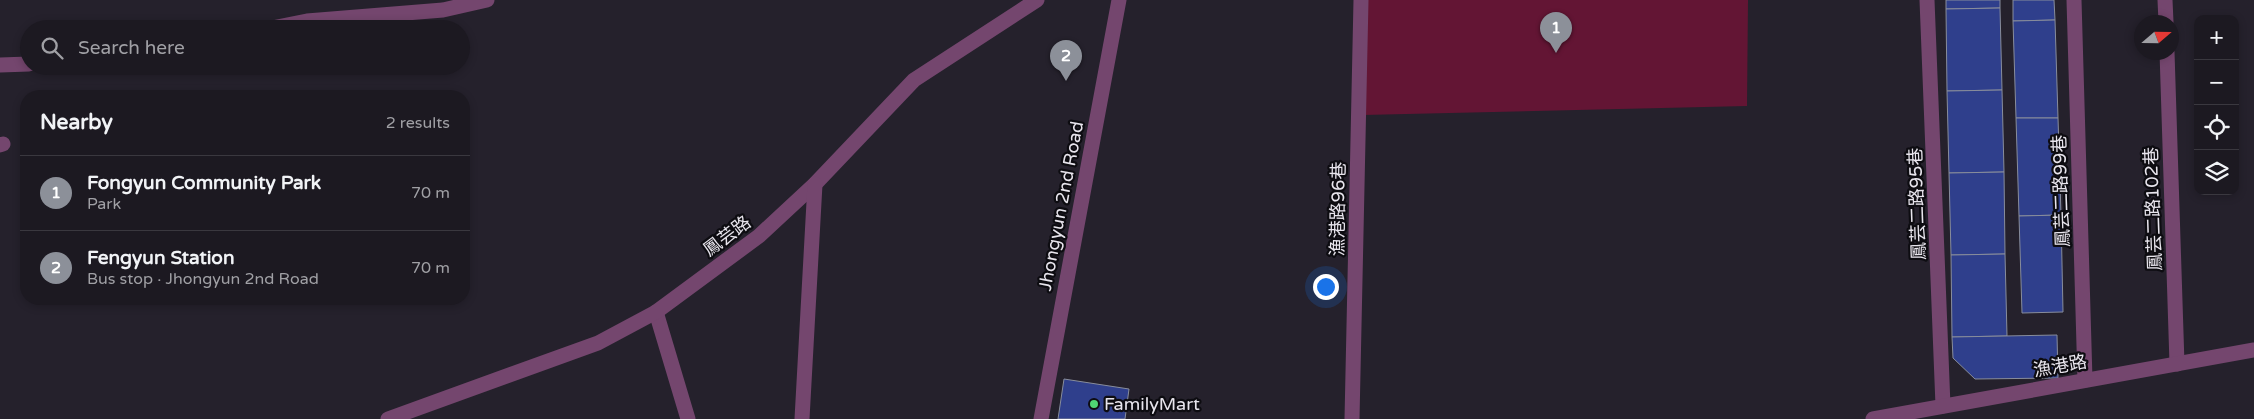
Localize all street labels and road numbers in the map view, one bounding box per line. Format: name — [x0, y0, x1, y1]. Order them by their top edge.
street label: Jhongyun 2nd Road — [1034, 119, 1088, 293]
street label: 鳳芸二路99巷 — [2048, 134, 2074, 248]
street label: 鳳芸二路95巷 — [1904, 147, 1930, 261]
street label: 鳳芸二路102巷 — [2140, 147, 2166, 271]
street label: 漁港路96巷 — [1326, 162, 1350, 256]
street label: 鳳芸路 — [699, 211, 755, 261]
street label: 漁港路 — [2032, 350, 2088, 382]

